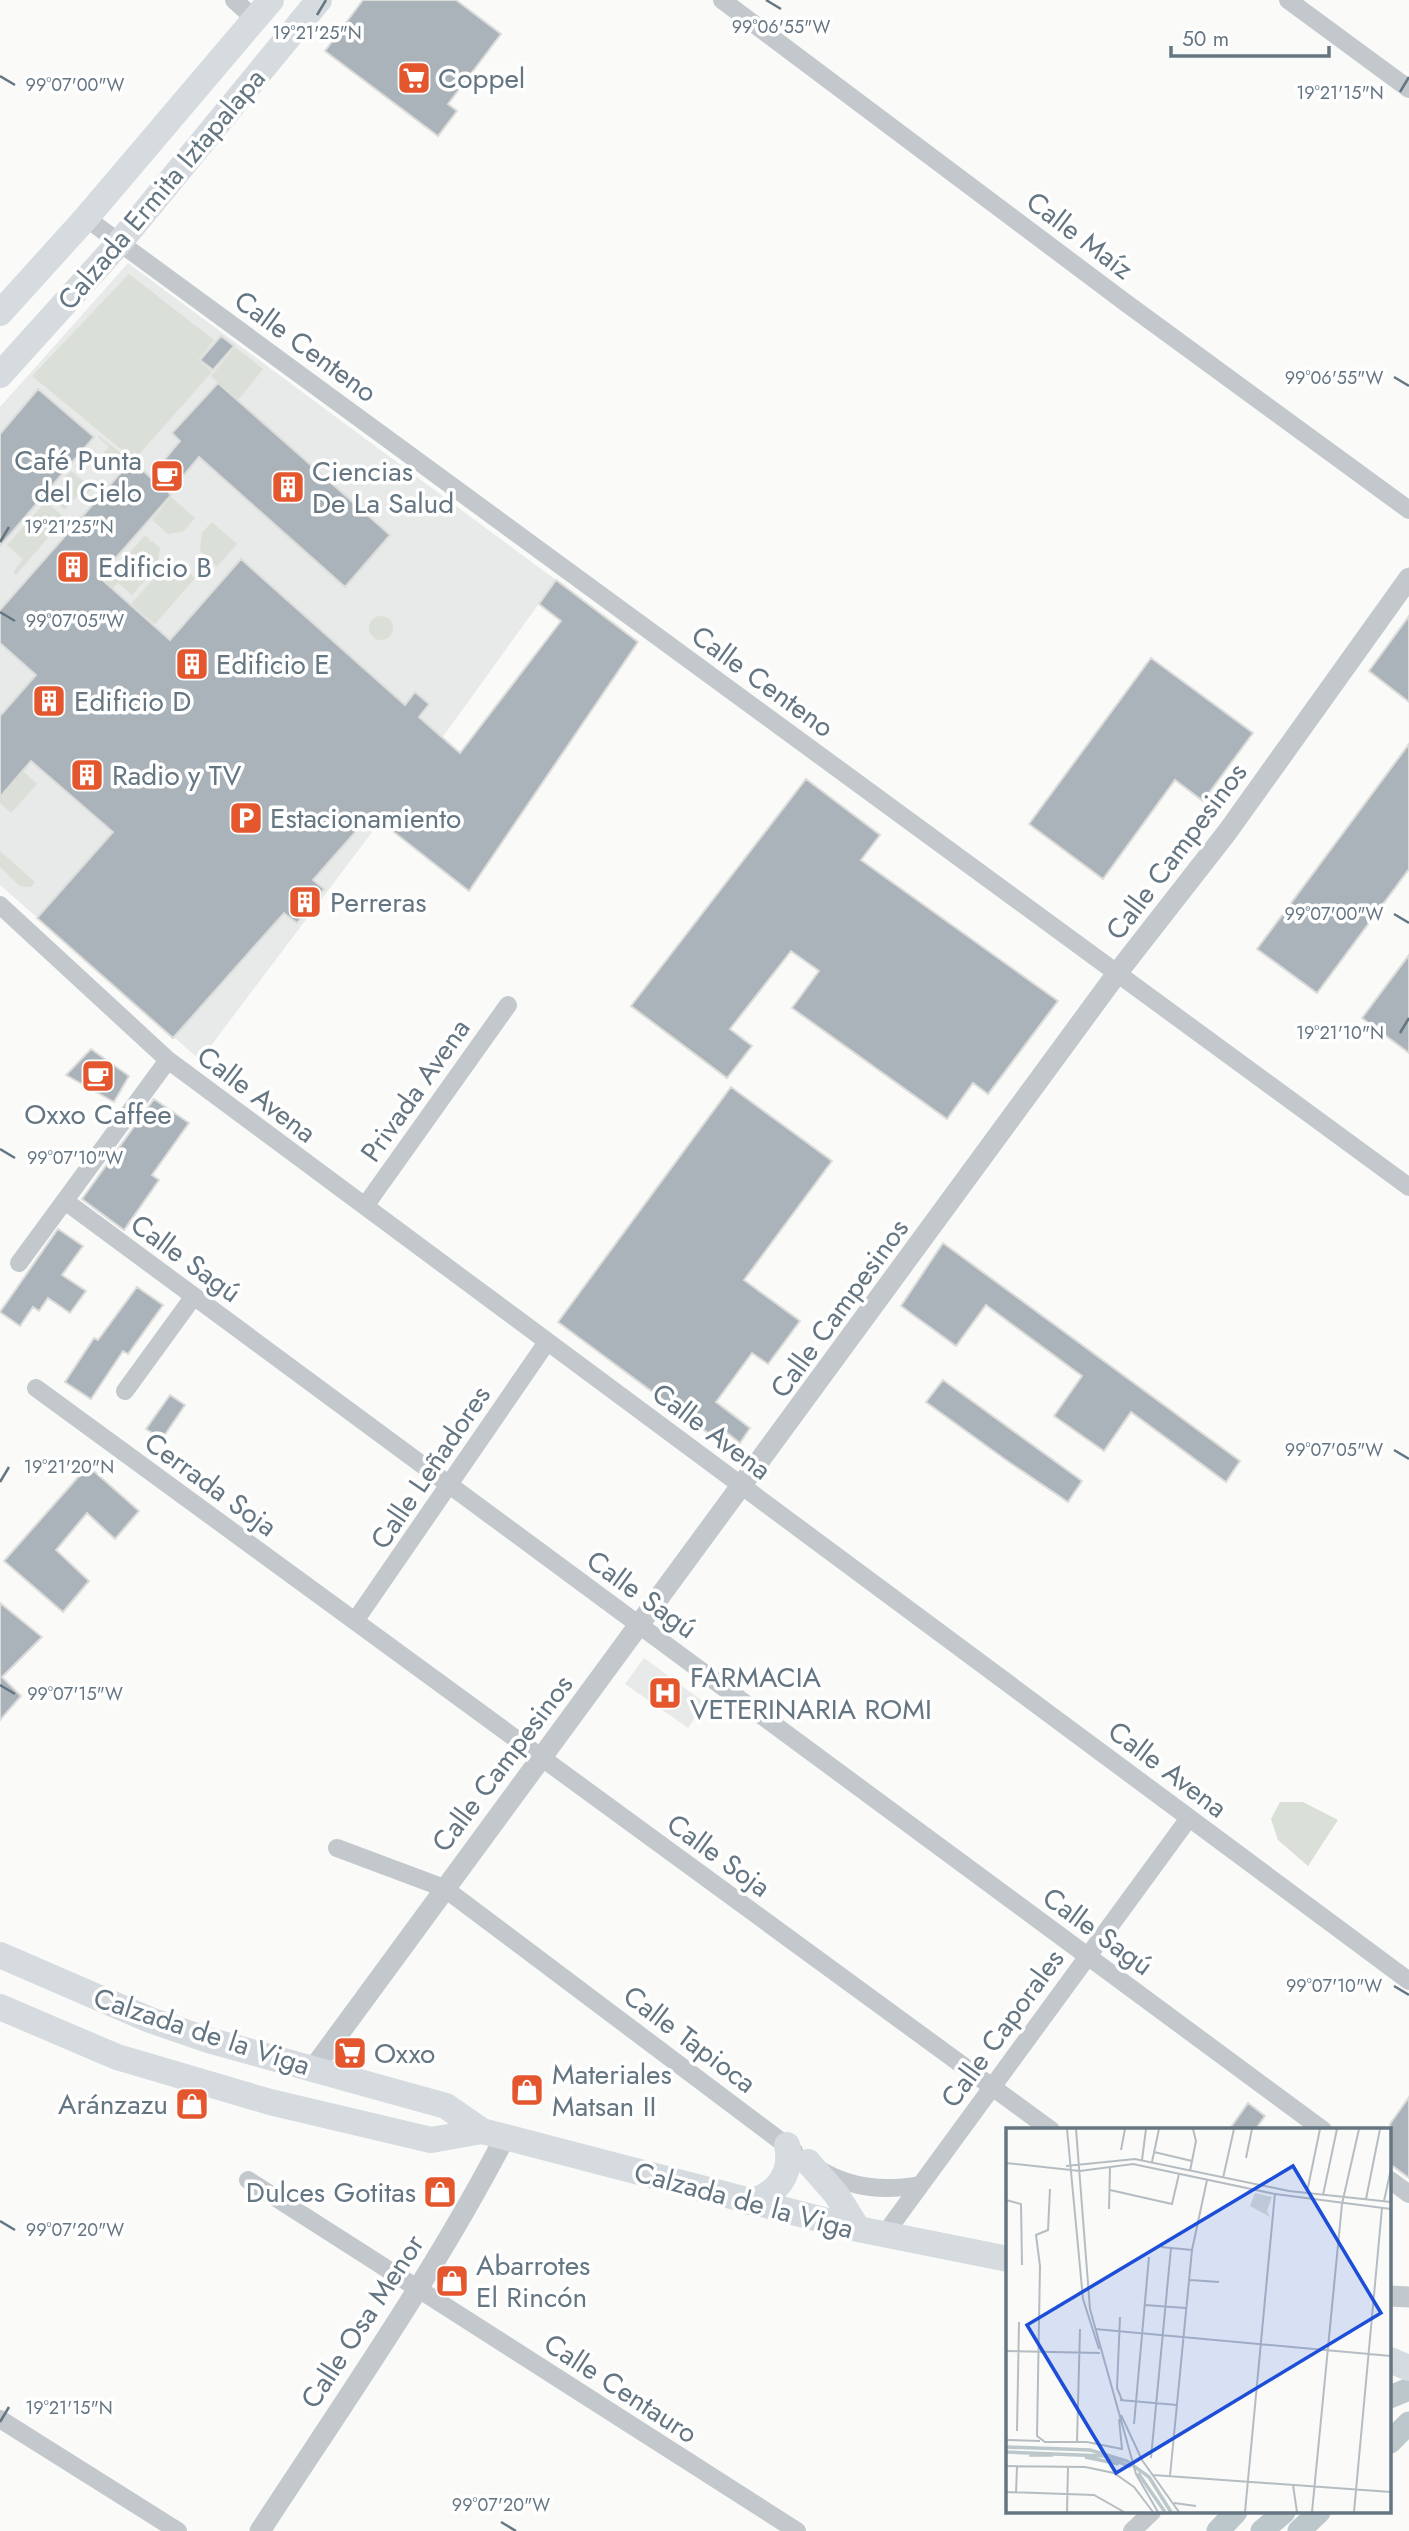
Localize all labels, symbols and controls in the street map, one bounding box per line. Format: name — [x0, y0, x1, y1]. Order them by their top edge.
text: 99°06'55"W — [732, 14, 830, 40]
scale bar — [1171, 14, 1328, 58]
text: 19°21'25"N — [272, 20, 362, 46]
text: 50 m — [1182, 24, 1229, 54]
place label: Coppel — [438, 58, 525, 99]
street label: Calzada Ermita Iztapalapa — [48, 59, 275, 319]
supermarket icon: Coppel — [395, 59, 433, 97]
text: 99°07'00"W — [26, 72, 125, 98]
text: 19°21'15"N — [1296, 80, 1384, 106]
street label: Calle Maíz — [1018, 182, 1142, 289]
street label: Calle Centeno — [226, 281, 386, 412]
text: 99°06'55"W — [1285, 365, 1383, 391]
place label: Café Punta del Cielo — [14, 440, 142, 513]
place label: Ciencias De La Salud — [312, 451, 454, 524]
cafe icon: Café Punta del Cielo — [148, 457, 186, 495]
building icon: Ciencias De La Salud — [269, 468, 307, 506]
text: 19°21'25"N — [24, 514, 114, 540]
place label: Edificio B — [98, 547, 212, 588]
building icon: Edificio B — [54, 548, 92, 586]
text: 99°07'05"W — [26, 608, 124, 634]
street label: Calle Centeno — [683, 616, 843, 747]
place label: Edificio E — [216, 644, 330, 685]
building icon: Edificio E — [173, 645, 211, 683]
place label: Edificio D — [74, 681, 191, 722]
building icon: Edificio D — [30, 682, 68, 720]
street label: Calle Campesinos — [1096, 754, 1257, 949]
place label: Radio y TV — [112, 755, 242, 796]
building icon: Radio y TV — [68, 756, 106, 794]
place label: Estacionamiento — [270, 798, 461, 839]
parking icon: Estacionamiento — [227, 799, 265, 837]
place label: Perreras — [330, 882, 427, 923]
building icon: Perreras — [286, 883, 324, 921]
text: 99°07'00"W — [1285, 901, 1384, 927]
street label: Privada Avena — [351, 1010, 480, 1170]
text: 19°21'10"N — [1296, 1020, 1384, 1046]
street label: Calle Avena — [188, 1036, 325, 1153]
cafe icon: Oxxo Caffee — [79, 1057, 117, 1095]
place label: Oxxo Caffee — [24, 1094, 172, 1135]
text: 99°07'10"W — [27, 1145, 123, 1171]
street label: Calle Sagú — [122, 1204, 249, 1313]
street label: Calle Campesinos — [760, 1210, 919, 1407]
street label: Calle Avena — [643, 1373, 780, 1490]
street label: Calle Leñadores — [360, 1377, 500, 1557]
street label: Cerrada Soja — [136, 1422, 286, 1547]
text: 99°07'05"W — [1285, 1437, 1383, 1463]
text: 19°21'20"N — [24, 1454, 114, 1480]
street label: Calle Sagú — [578, 1540, 705, 1649]
place label: FARMACIA VETERINARIA ROMI — [690, 1657, 932, 1730]
street label: Calle Campesinos — [422, 1666, 583, 1861]
hospital icon: FARMACIA VETERINARIA ROMI — [646, 1674, 684, 1712]
text: 99°07'15"W — [27, 1681, 123, 1707]
street label: Calle Avena — [1099, 1711, 1236, 1828]
street label: Calle Soja — [658, 1804, 779, 1907]
street label: Calle Sagú — [1034, 1877, 1161, 1986]
street label: Calle Caporales — [931, 1940, 1074, 2116]
text: 99°07'10"W — [1286, 1973, 1382, 1999]
street label: Calle Tapioca — [615, 1976, 765, 2103]
street label: Calzada de la Viga — [88, 1977, 315, 2086]
place label: Oxxo — [374, 2033, 435, 2074]
supermarket icon: Oxxo — [331, 2034, 369, 2072]
place label: Materiales Matsan II — [552, 2054, 672, 2127]
shop icon: Materiales Matsan II — [508, 2071, 546, 2109]
place label: Aránzazu — [58, 2084, 168, 2125]
shop icon: Aránzazu — [173, 2085, 211, 2123]
inset map — [1006, 2128, 1392, 2514]
street label: Calzada de la Viga — [630, 2151, 858, 2249]
place label: Dulces Gotitas — [246, 2172, 416, 2213]
shop icon: Dulces Gotitas — [421, 2173, 459, 2211]
text: 99°07'20"W — [26, 2217, 124, 2243]
street label: Calle Osa Menor — [291, 2226, 434, 2416]
place label: Abarrotes El Rincón — [476, 2245, 590, 2318]
shop icon: Abarrotes El Rincón — [433, 2262, 471, 2300]
street label: Calle Centauro — [536, 2323, 706, 2454]
text: 19°21'15"N — [25, 2395, 113, 2421]
text: 99°07'20"W — [452, 2492, 550, 2518]

